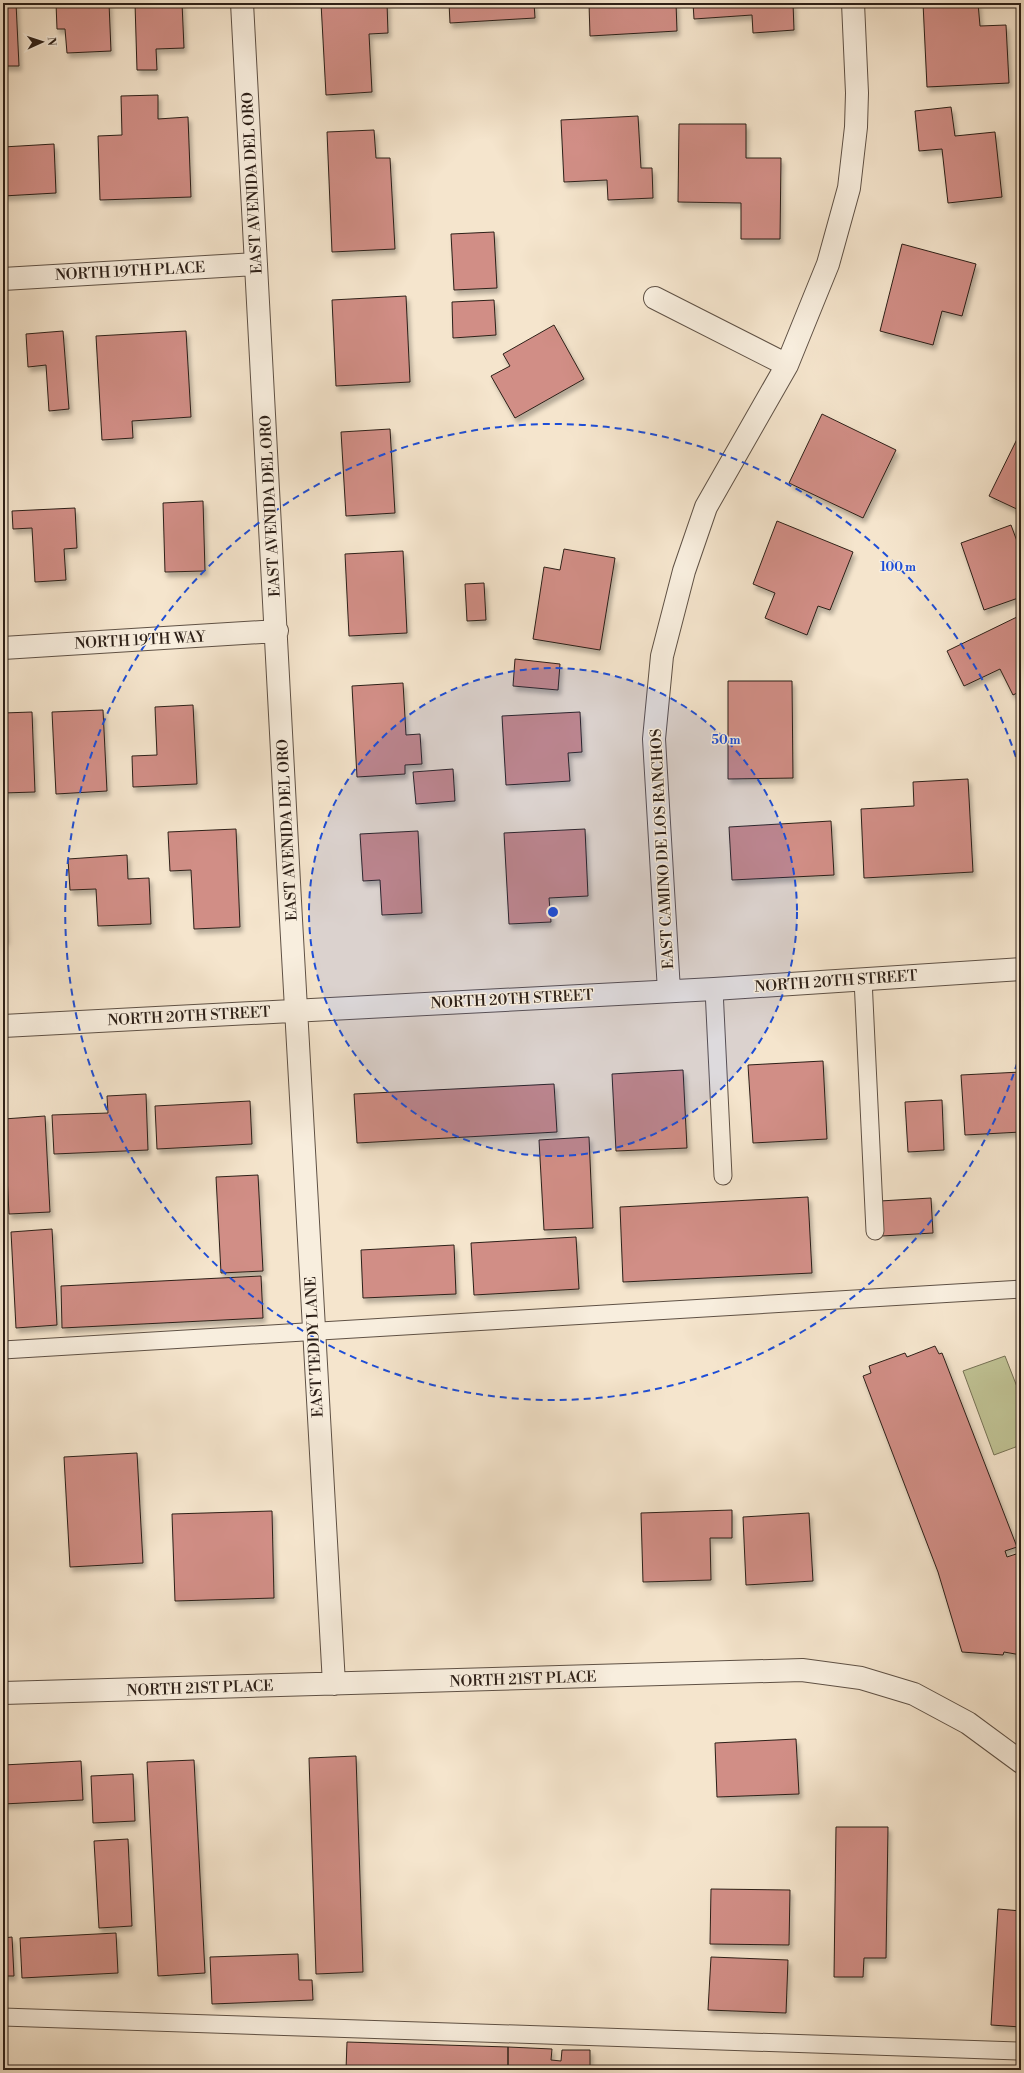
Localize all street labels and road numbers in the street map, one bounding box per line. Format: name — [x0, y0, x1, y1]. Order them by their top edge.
street label: EAST AVENIDA DEL ORO — [238, 91, 267, 274]
street label: NORTH 19TH PLACE — [54, 258, 206, 285]
street label: EAST AVENIDA DEL ORO — [256, 414, 285, 597]
street label: NORTH 19TH WAY — [74, 628, 207, 653]
street label: EAST CAMINO DE LOS RANCHOS — [647, 728, 678, 970]
street label: EAST AVENIDA DEL ORO — [273, 738, 302, 921]
street label: NORTH 20TH STREET — [754, 966, 919, 997]
street label: NORTH 20TH STREET — [430, 986, 595, 1013]
street label: NORTH 20TH STREET — [107, 1003, 272, 1030]
street label: EAST TEDDY LANE — [301, 1276, 328, 1418]
street label: NORTH 21ST PLACE — [449, 1667, 597, 1692]
street label: NORTH 21ST PLACE — [126, 1676, 274, 1701]

